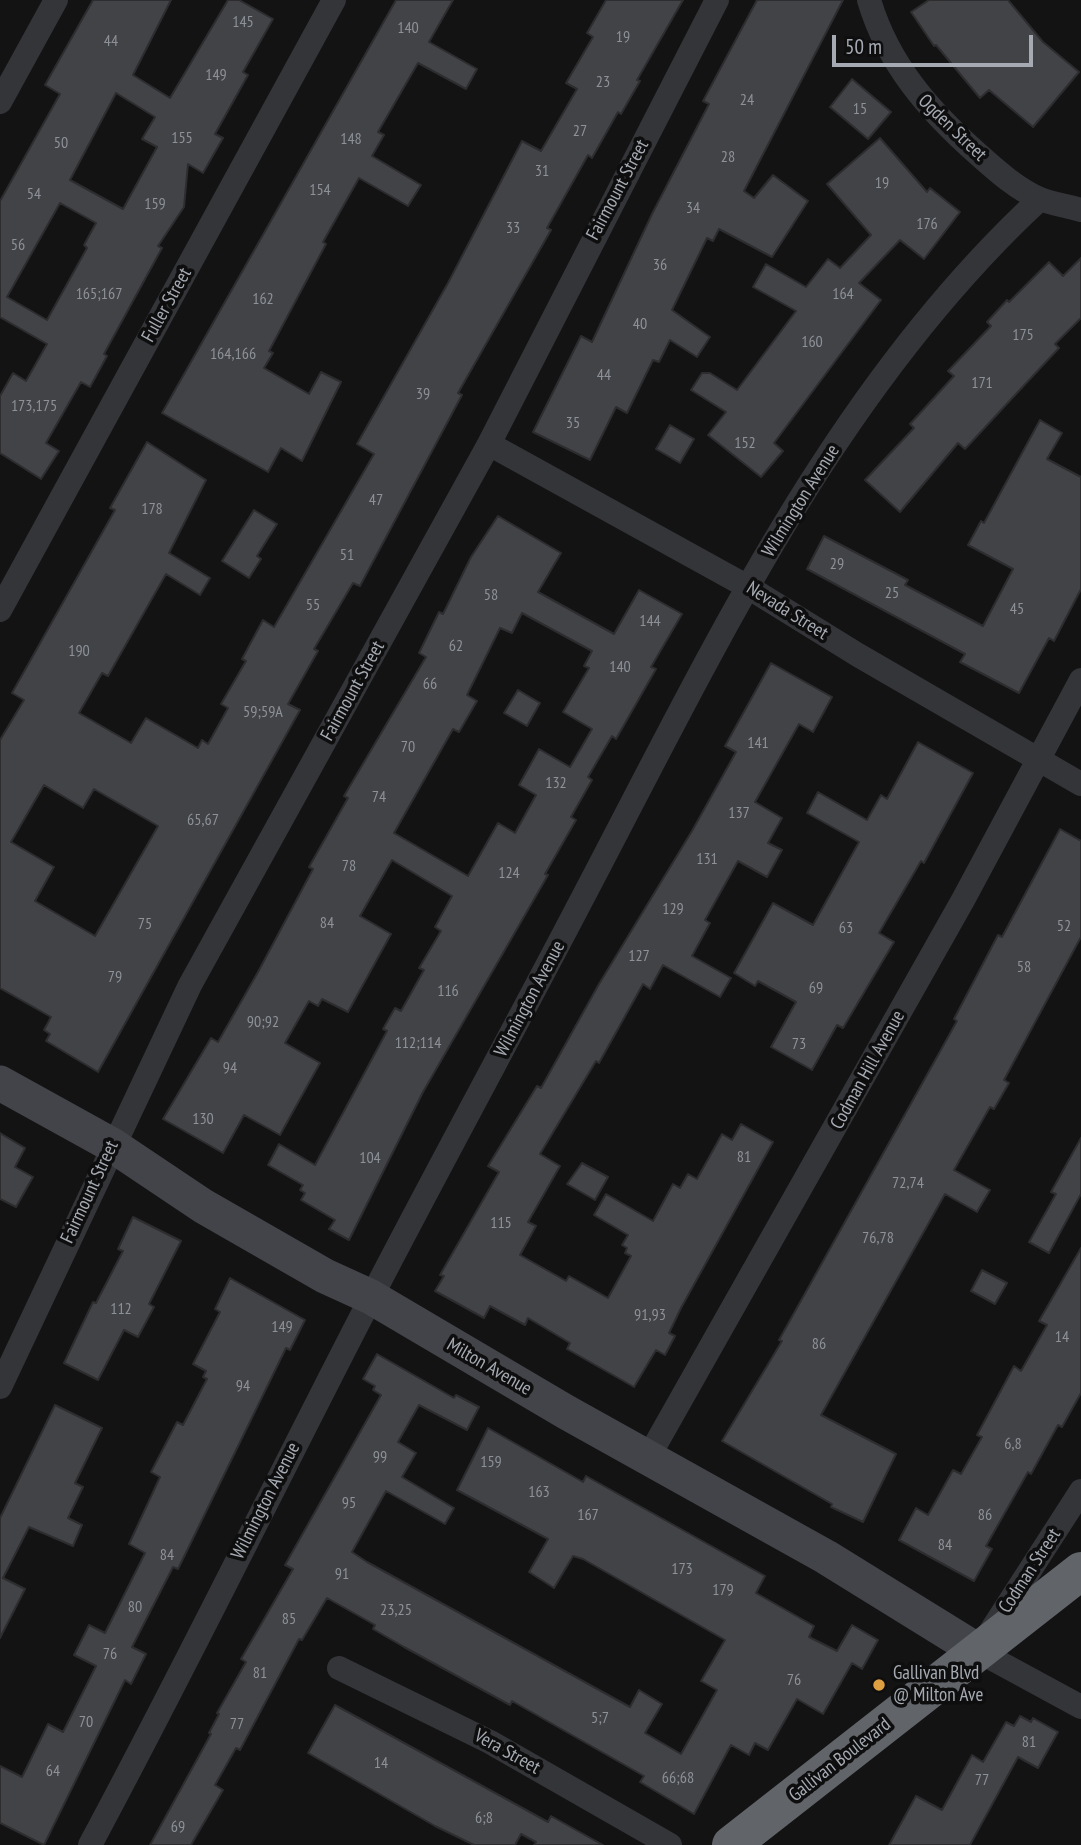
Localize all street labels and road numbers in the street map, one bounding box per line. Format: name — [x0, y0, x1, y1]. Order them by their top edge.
street label: Ogden Street — [913, 90, 991, 166]
street label: Fairmount Street — [582, 136, 654, 244]
street label: Fuller Street — [137, 264, 197, 346]
street label: Wilmington Avenue — [757, 441, 845, 561]
street label: Nevada Street — [742, 577, 832, 645]
street label: Fairmount Street — [316, 637, 390, 745]
street label: Wilmington Avenue — [490, 937, 570, 1061]
street label: Codman Hill Avenue — [826, 1007, 910, 1133]
street label: Fairmount Street — [56, 1137, 124, 1247]
street label: Milton Avenue — [442, 1334, 536, 1400]
street label: Wilmington Avenue — [227, 1439, 305, 1563]
street label: Codman Street — [994, 1524, 1066, 1618]
street label: Gallivan Boulevard — [785, 1713, 895, 1807]
street label: Vera Street — [470, 1725, 544, 1779]

